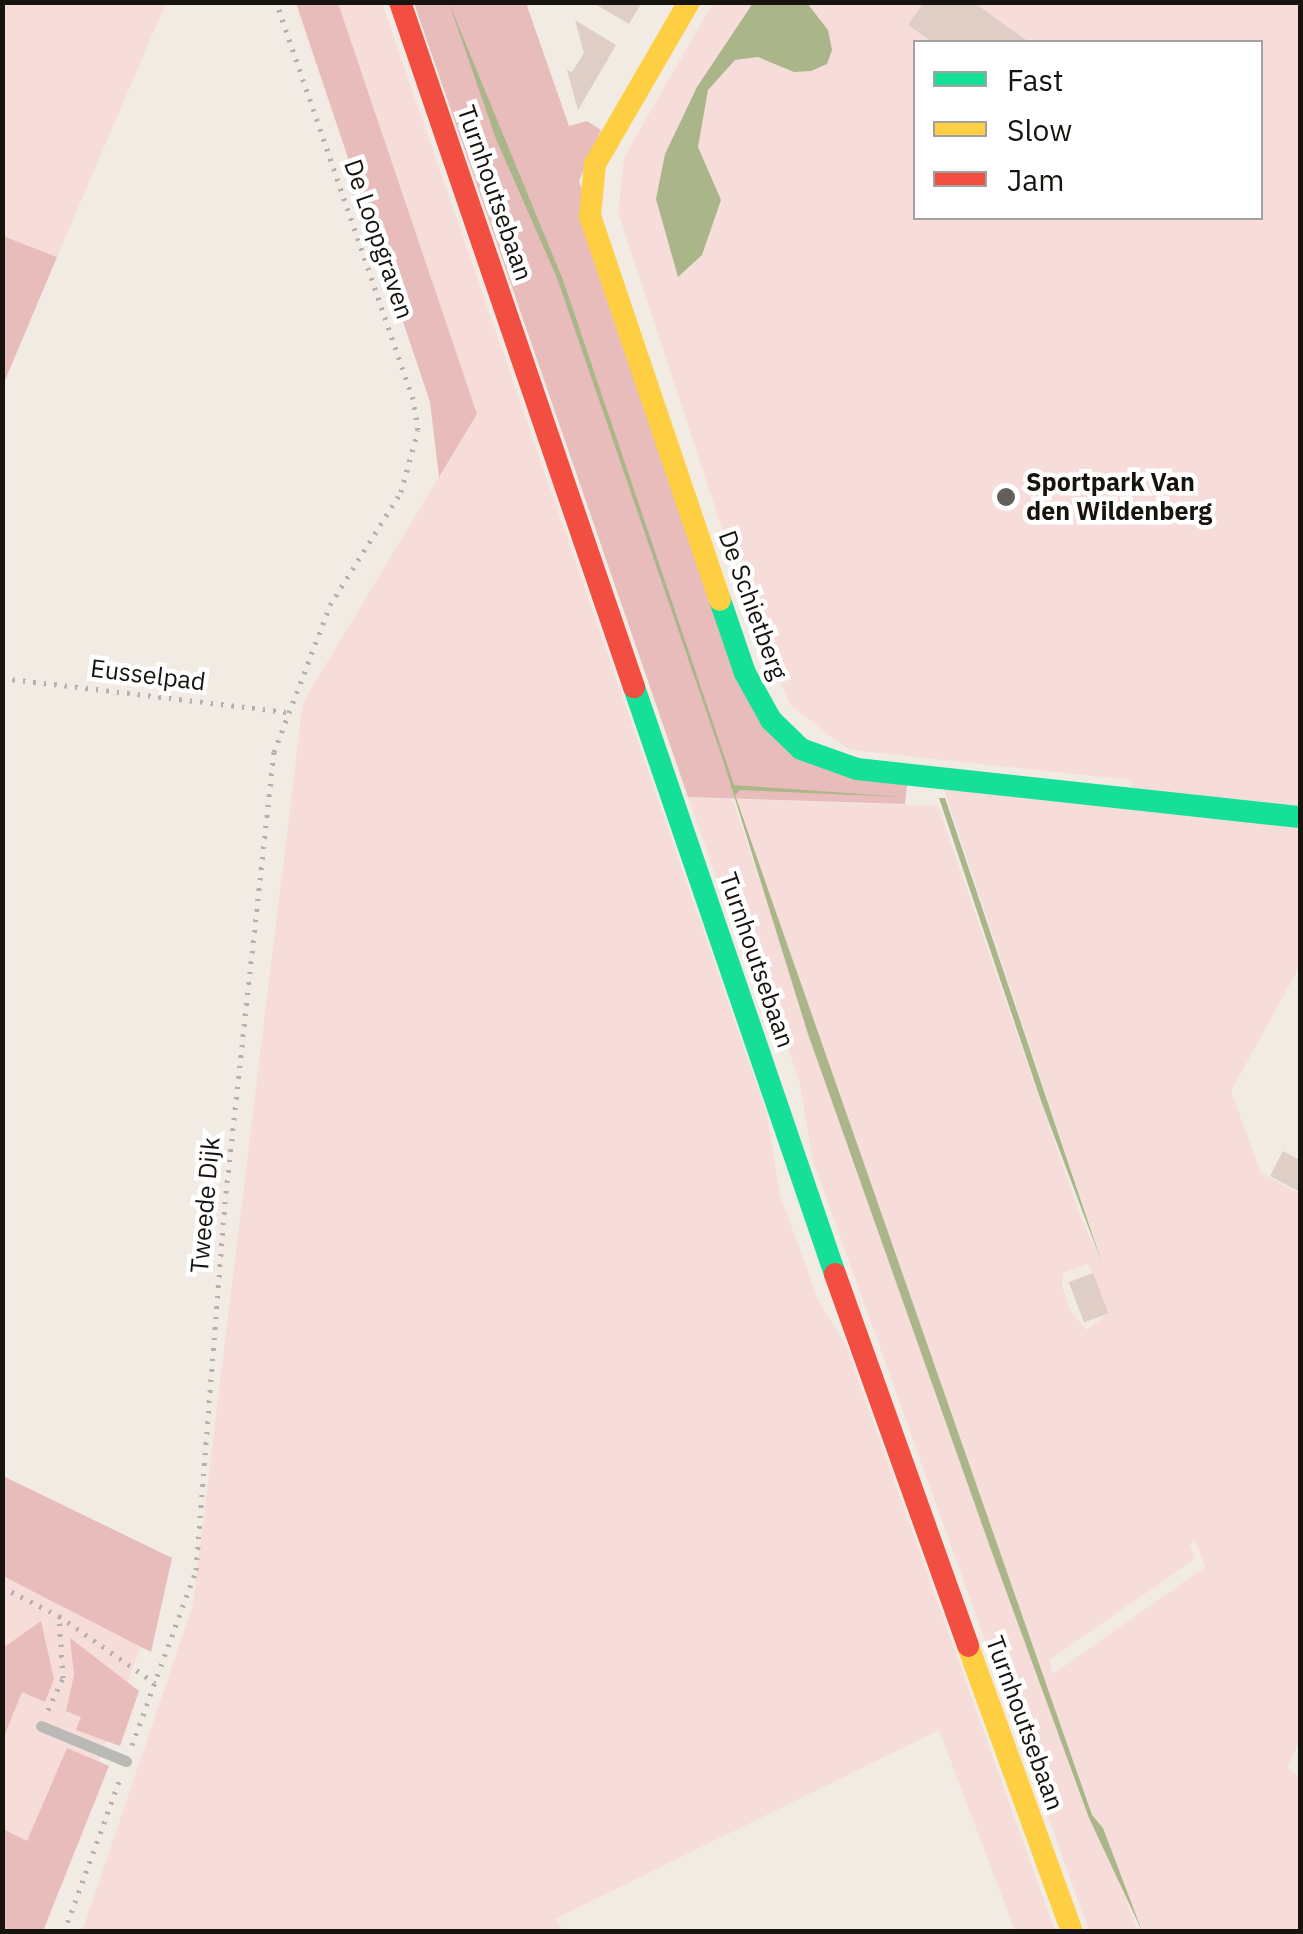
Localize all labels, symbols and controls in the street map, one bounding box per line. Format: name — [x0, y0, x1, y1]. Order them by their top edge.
legend — [913, 40, 1263, 220]
text: Fast — [1007, 60, 1064, 99]
street label: Turnhoutsebaan — [451, 102, 539, 284]
text: Slow — [1007, 110, 1072, 149]
street label: De Loopgraven — [338, 155, 420, 323]
text: Jam — [1007, 160, 1065, 199]
place label: Sportpark Van den Wildenberg — [1026, 468, 1212, 527]
marker: Sportpark Van den Wildenberg — [995, 486, 1017, 508]
street label: De Schietberg — [712, 526, 794, 684]
street label: Eusselpad — [89, 653, 207, 697]
street label: Turnhoutsebaan — [713, 869, 801, 1051]
street label: Tweede Dijk — [184, 1136, 226, 1274]
street label: Turnhoutsebaan — [980, 1632, 1070, 1814]

